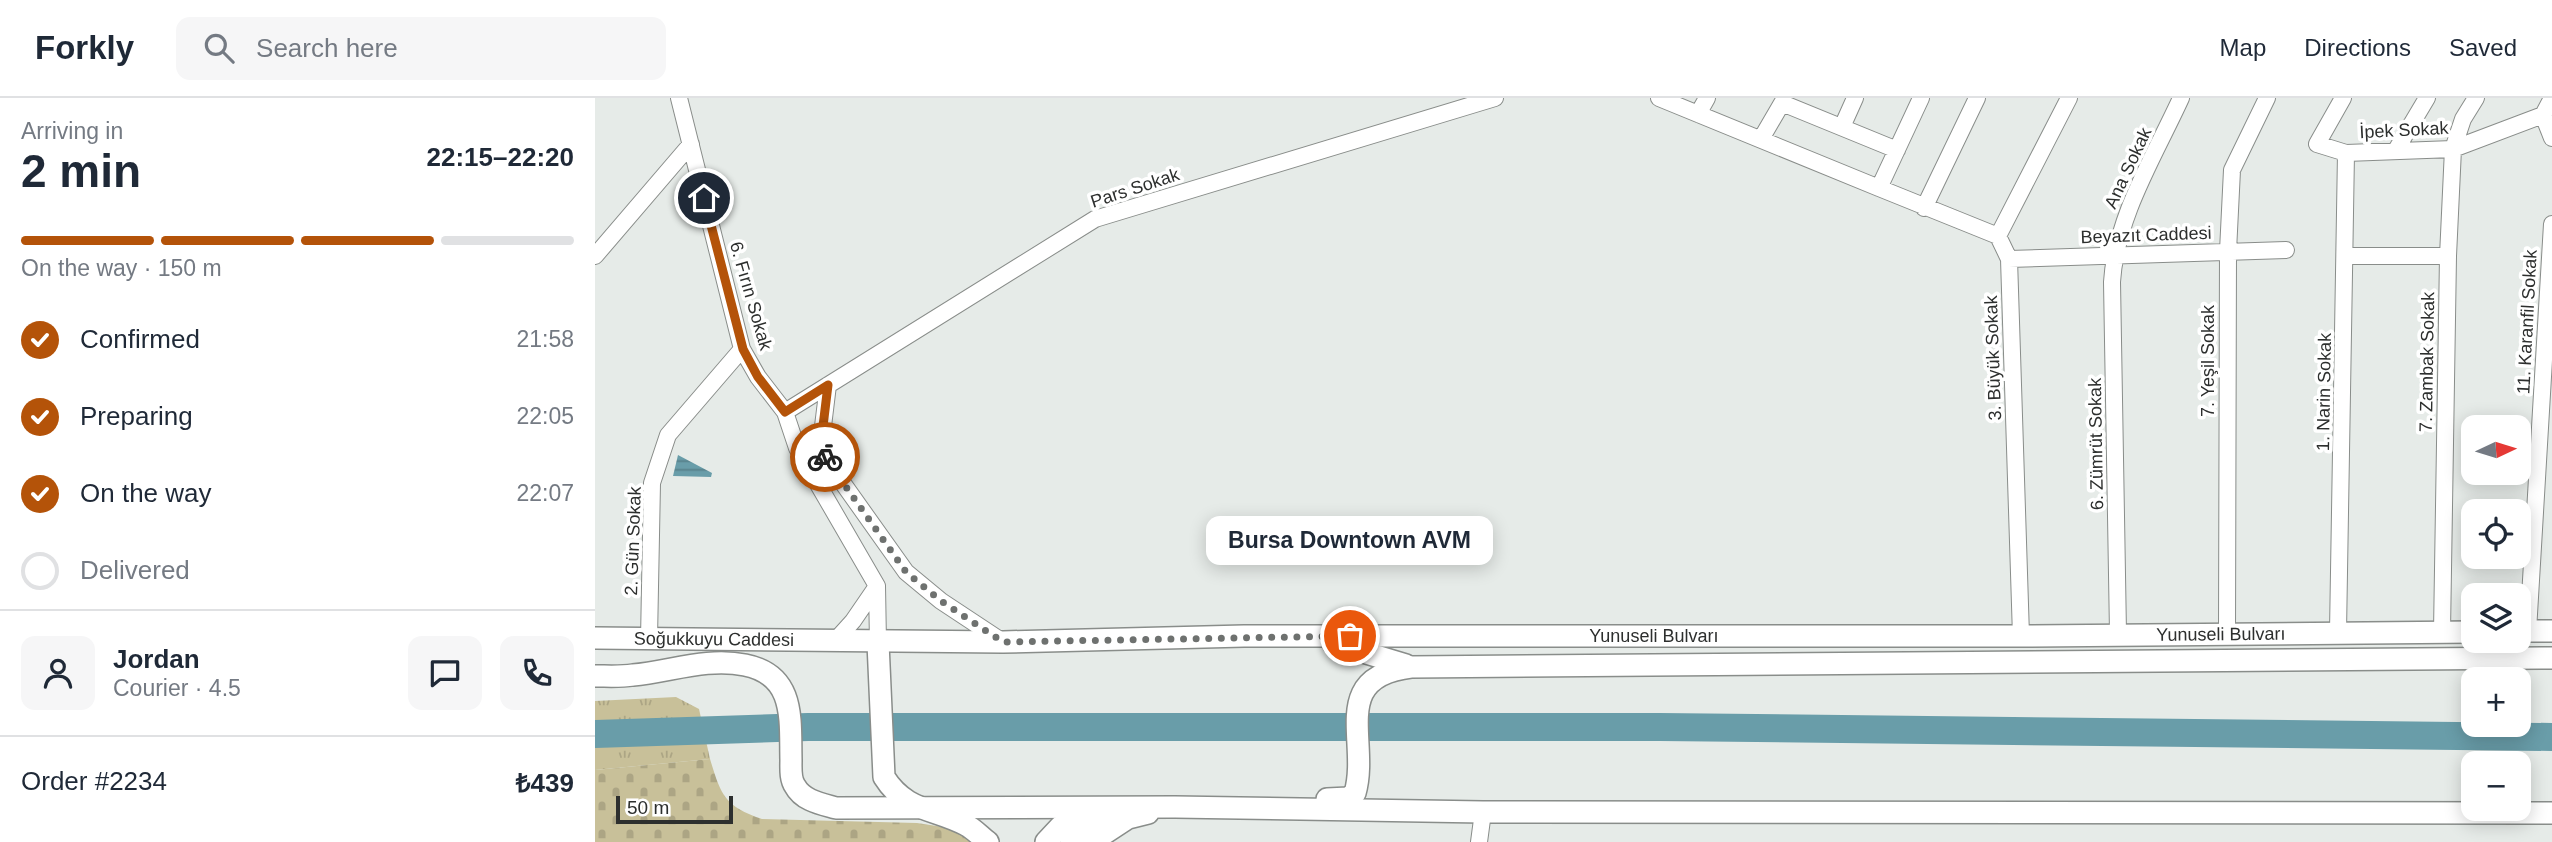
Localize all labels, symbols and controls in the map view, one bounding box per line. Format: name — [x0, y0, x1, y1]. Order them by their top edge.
search box — [176, 17, 666, 80]
text: Forkly — [35, 29, 134, 66]
icon: search — [200, 29, 238, 67]
text: Search here — [256, 33, 398, 63]
text: Map — [2220, 34, 2266, 61]
text: Directions — [2304, 34, 2411, 61]
text: Saved — [2449, 34, 2517, 61]
text: Arriving in — [21, 118, 123, 144]
street label: İpek Sokak — [2359, 118, 2450, 142]
street label: Ana Sokak — [2101, 123, 2156, 212]
text: 22:15–22:20 — [427, 142, 574, 172]
text: 2 min — [21, 145, 141, 197]
street label: Pars Sokak — [1088, 164, 1183, 212]
pin — [674, 168, 734, 228]
icon: home — [685, 179, 723, 217]
street label: Beyazıt Caddesi — [2080, 223, 2212, 247]
street label: 6. Fırın Sokak — [726, 239, 776, 354]
street label: 11. Karanfil Sokak — [2513, 248, 2541, 395]
text: On the way · 150 m — [21, 255, 222, 281]
street label: 7. Zambak Sokak — [2416, 291, 2438, 432]
street label: 3. Büyük Sokak — [1981, 294, 2005, 421]
street label: 7. Yeşil Sokak — [2198, 304, 2218, 417]
icon: check — [21, 321, 59, 359]
text: Confirmed — [80, 324, 200, 354]
text: 21:58 — [516, 326, 574, 352]
street label: 1. Narin Sokak — [2313, 332, 2335, 451]
street label: 6. Zümrüt Sokak — [2085, 377, 2107, 510]
icon: check — [21, 398, 59, 436]
text: Preparing — [80, 401, 193, 431]
text: 22:05 — [516, 403, 574, 429]
north arrow — [2461, 415, 2531, 485]
map controls — [2461, 415, 2531, 821]
courier — [790, 422, 860, 492]
icon: bike — [806, 438, 844, 476]
icon: check — [21, 475, 59, 513]
text: On the way — [80, 478, 212, 508]
text: 22:07 — [516, 480, 574, 506]
street label: 2. Gün Sokak — [621, 485, 645, 596]
button: locate — [2461, 499, 2531, 569]
callout: Bursa Downtown AVM — [1207, 517, 1493, 566]
text: Bursa Downtown AVM — [1228, 527, 1471, 553]
text: Delivered — [80, 555, 190, 585]
button: layers — [2461, 583, 2531, 653]
pin — [1320, 606, 1380, 666]
icon: bag — [1331, 617, 1369, 655]
street label: Yunuseli Bulvarı — [2156, 624, 2286, 645]
street label: Yunuseli Bulvarı — [1589, 626, 1718, 646]
street label: Soğukkuyu Caddesi — [634, 628, 794, 650]
button: person — [21, 636, 95, 710]
button: chat — [408, 636, 482, 710]
button: phone — [500, 636, 574, 710]
text: Jordan — [113, 644, 200, 674]
button: + — [2461, 667, 2531, 737]
text: Courier · 4.5 — [113, 675, 241, 701]
button: − — [2461, 751, 2531, 821]
text: Order #2234 — [21, 766, 167, 796]
text: ₺439 — [516, 768, 574, 798]
scale bar — [616, 793, 733, 825]
text: 50 m — [627, 797, 669, 818]

